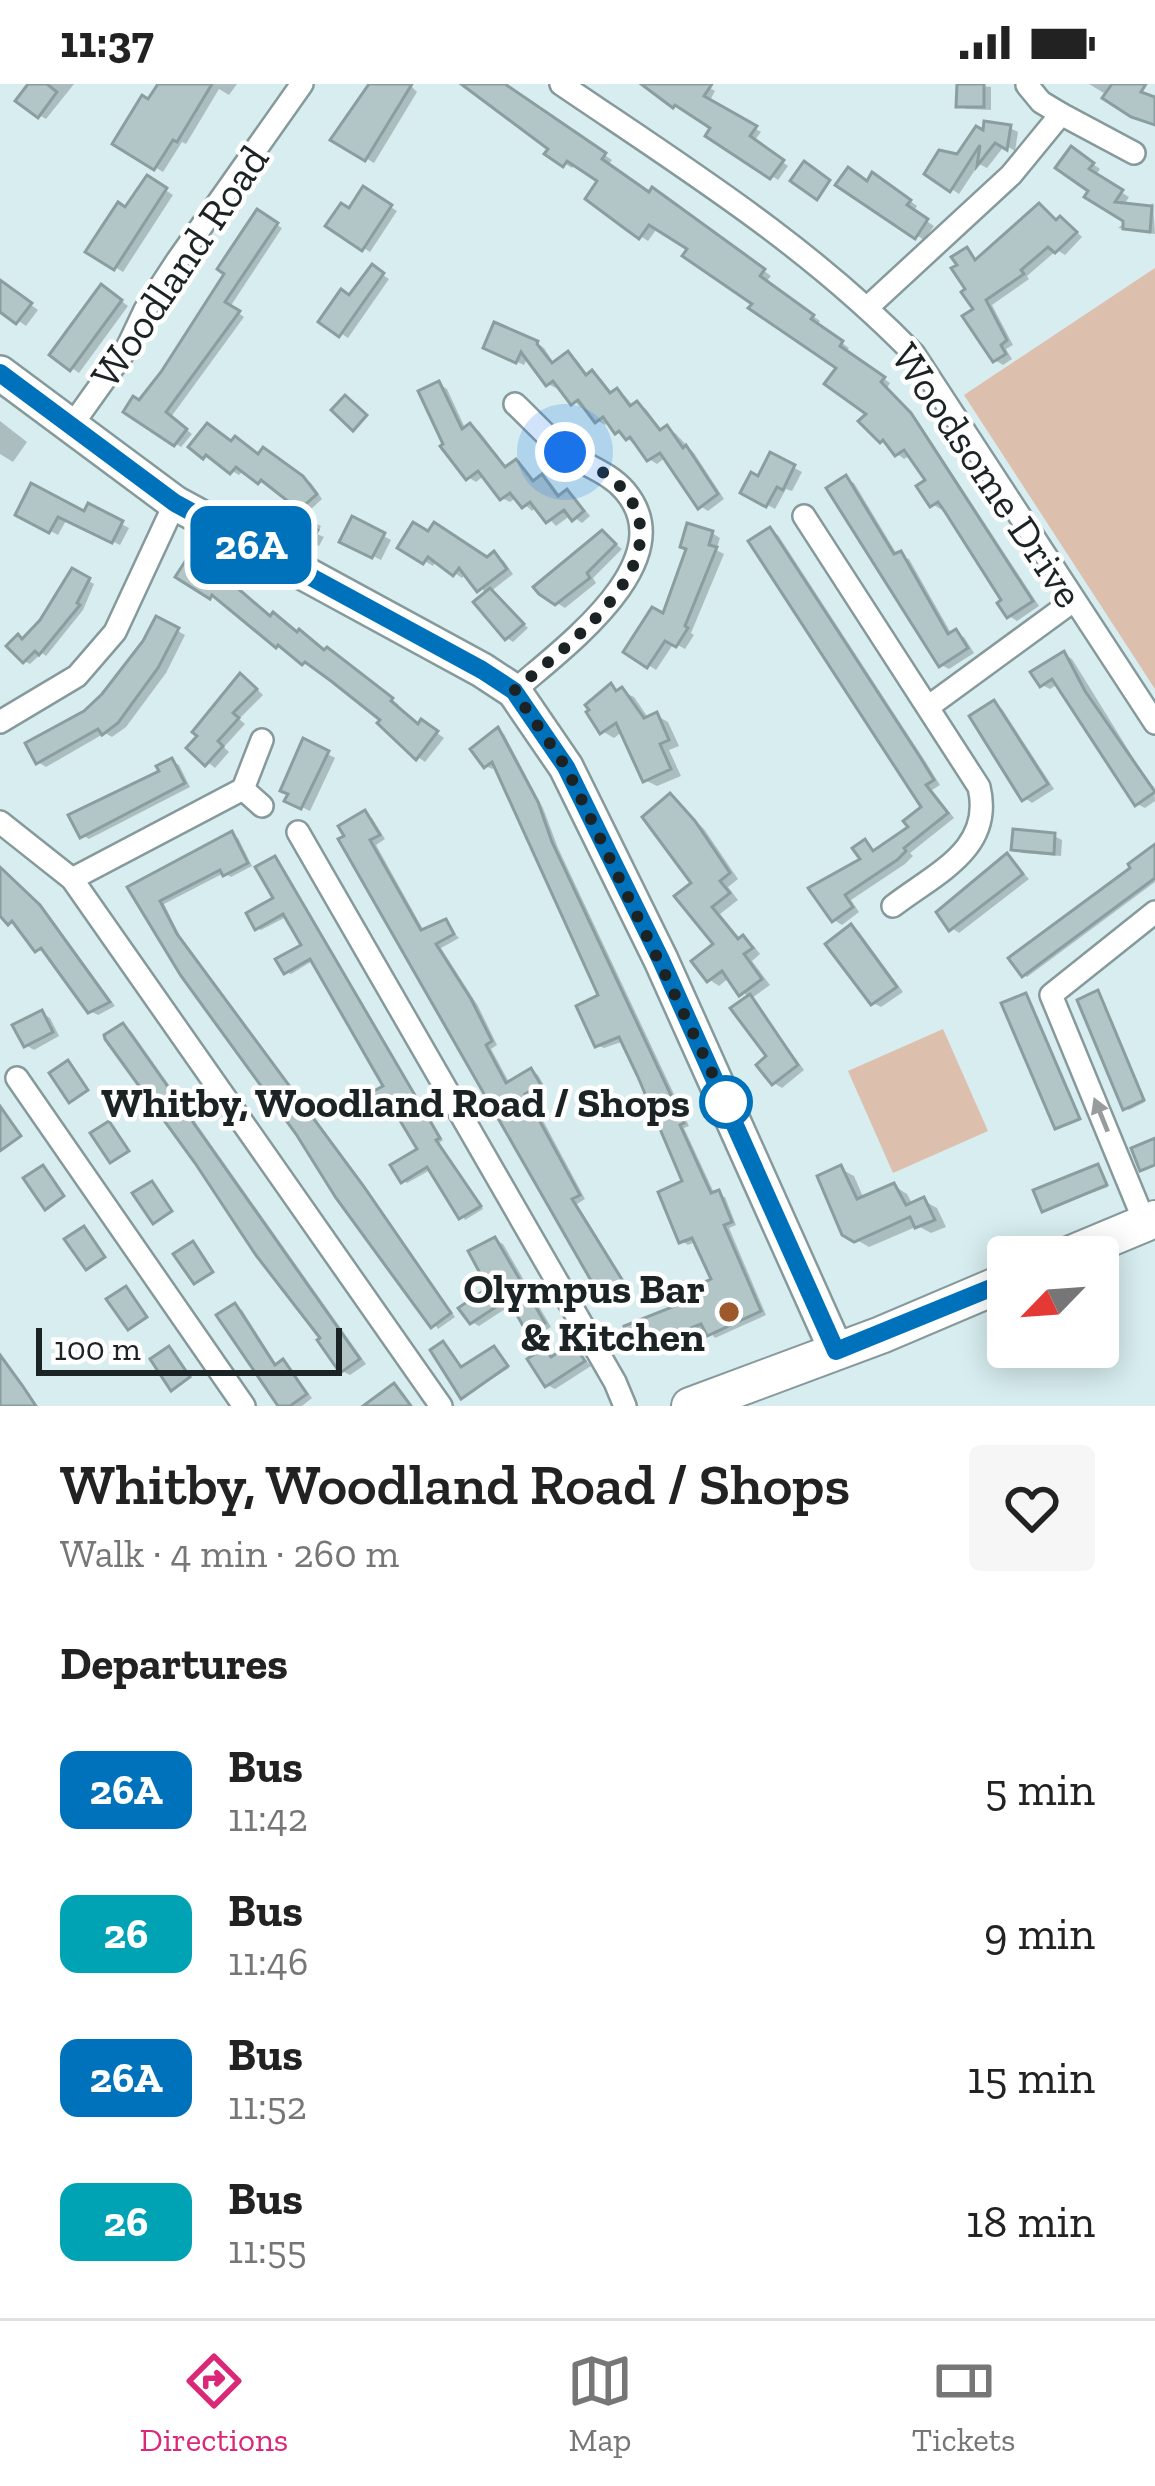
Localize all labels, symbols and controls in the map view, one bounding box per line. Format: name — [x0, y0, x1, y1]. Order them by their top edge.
text: 11:37 — [60, 15, 154, 69]
street label: Woodland Road — [79, 135, 279, 397]
street label: Woodsome Drive — [880, 333, 1095, 617]
your location — [535, 422, 595, 482]
line badge: 26A — [182, 506, 320, 584]
text: 26A — [214, 519, 288, 570]
place label: Whitby, Woodland Road / Shops — [101, 1077, 690, 1128]
marker: Whitby, Woodland Road / Shops — [701, 1077, 751, 1127]
one-way arrow — [1090, 1096, 1109, 1132]
north arrow — [987, 1236, 1119, 1368]
map controls — [987, 1236, 1119, 1368]
place label: Olympus Bar & Kitchen — [463, 1263, 705, 1362]
marker: Olympus Bar & Kitchen — [716, 1299, 742, 1325]
scale bar — [36, 1322, 342, 1375]
text: 100 m — [54, 1329, 141, 1368]
button: heart — [969, 1445, 1095, 1571]
text: Whitby, Woodland Road / Shops — [60, 1450, 850, 1519]
text: Walk · 4 min · 260 m — [60, 1530, 399, 1577]
text: Departures — [60, 1637, 288, 1691]
text: Bus — [228, 1740, 303, 1794]
text: 5 min — [985, 1763, 1095, 1817]
text: 26A — [89, 1764, 163, 1815]
text: 11:42 — [228, 1794, 308, 1841]
text: Bus — [228, 1884, 303, 1938]
text: 9 min — [984, 1907, 1095, 1961]
text: 26 — [103, 1908, 149, 1959]
text: 11:46 — [228, 1938, 309, 1985]
text: Bus — [228, 2028, 303, 2082]
text: 15 min — [967, 2051, 1095, 2105]
text: 26A — [89, 2052, 163, 2103]
text: 11:52 — [228, 2082, 307, 2129]
text: Bus — [228, 2172, 303, 2226]
text: 18 min — [966, 2195, 1095, 2249]
text: 26 — [103, 2196, 149, 2247]
text: 11:55 — [228, 2226, 307, 2273]
tab: Directions — [139, 2348, 288, 2459]
tab: Map — [567, 2348, 633, 2459]
tab: Tickets — [912, 2348, 1016, 2459]

